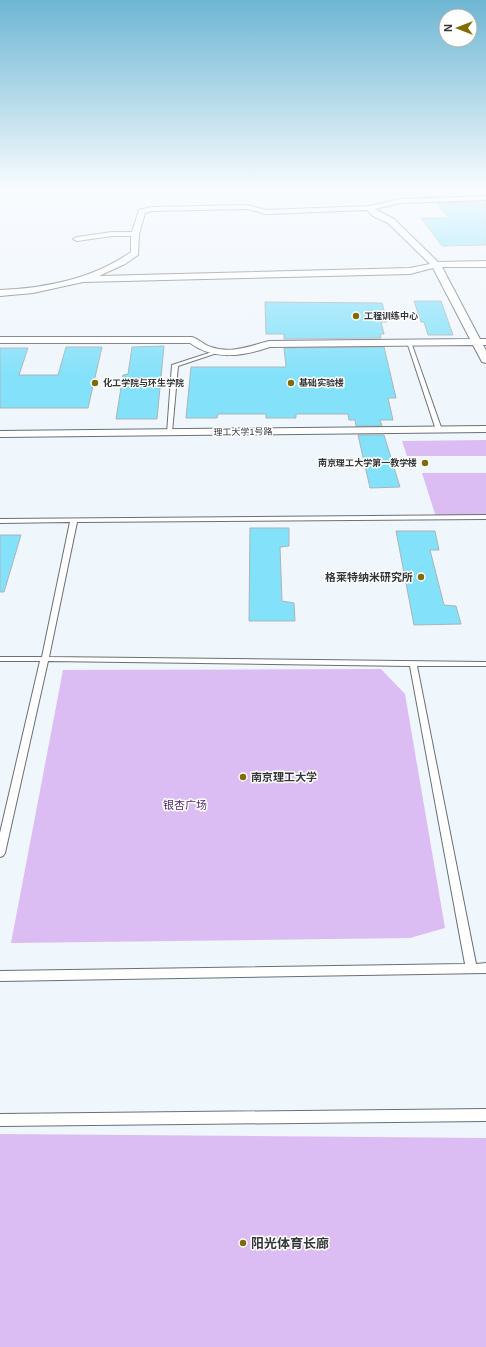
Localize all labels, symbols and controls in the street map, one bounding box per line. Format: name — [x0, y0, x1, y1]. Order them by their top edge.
north arrow — [438, 8, 478, 48]
text: N — [442, 24, 454, 32]
marker: 工程训练中心 — [351, 311, 361, 321]
place label: 工程训练中心 — [364, 311, 418, 321]
place label: 化工学院与环生学院 — [103, 377, 184, 388]
marker: 化工学院与环生学院 — [90, 378, 100, 388]
marker: 基础实验楼 — [286, 378, 296, 388]
place label: 基础实验楼 — [299, 378, 344, 388]
street label: 理工大学1号路 — [213, 426, 273, 438]
place label: 南京理工大学第一教学楼 — [318, 458, 417, 468]
marker: 南京理工大学第一教学楼 — [420, 458, 430, 468]
place label: 格莱特纳米研究所 — [325, 571, 413, 583]
marker: 格莱特纳米研究所 — [416, 572, 426, 582]
place label: 南京理工大学 — [251, 771, 317, 783]
marker: 南京理工大学 — [238, 772, 248, 782]
park label: 银杏广场 — [163, 799, 207, 811]
place label: 阳光体育长廊 — [251, 1236, 329, 1251]
marker: 阳光体育长廊 — [238, 1238, 248, 1248]

